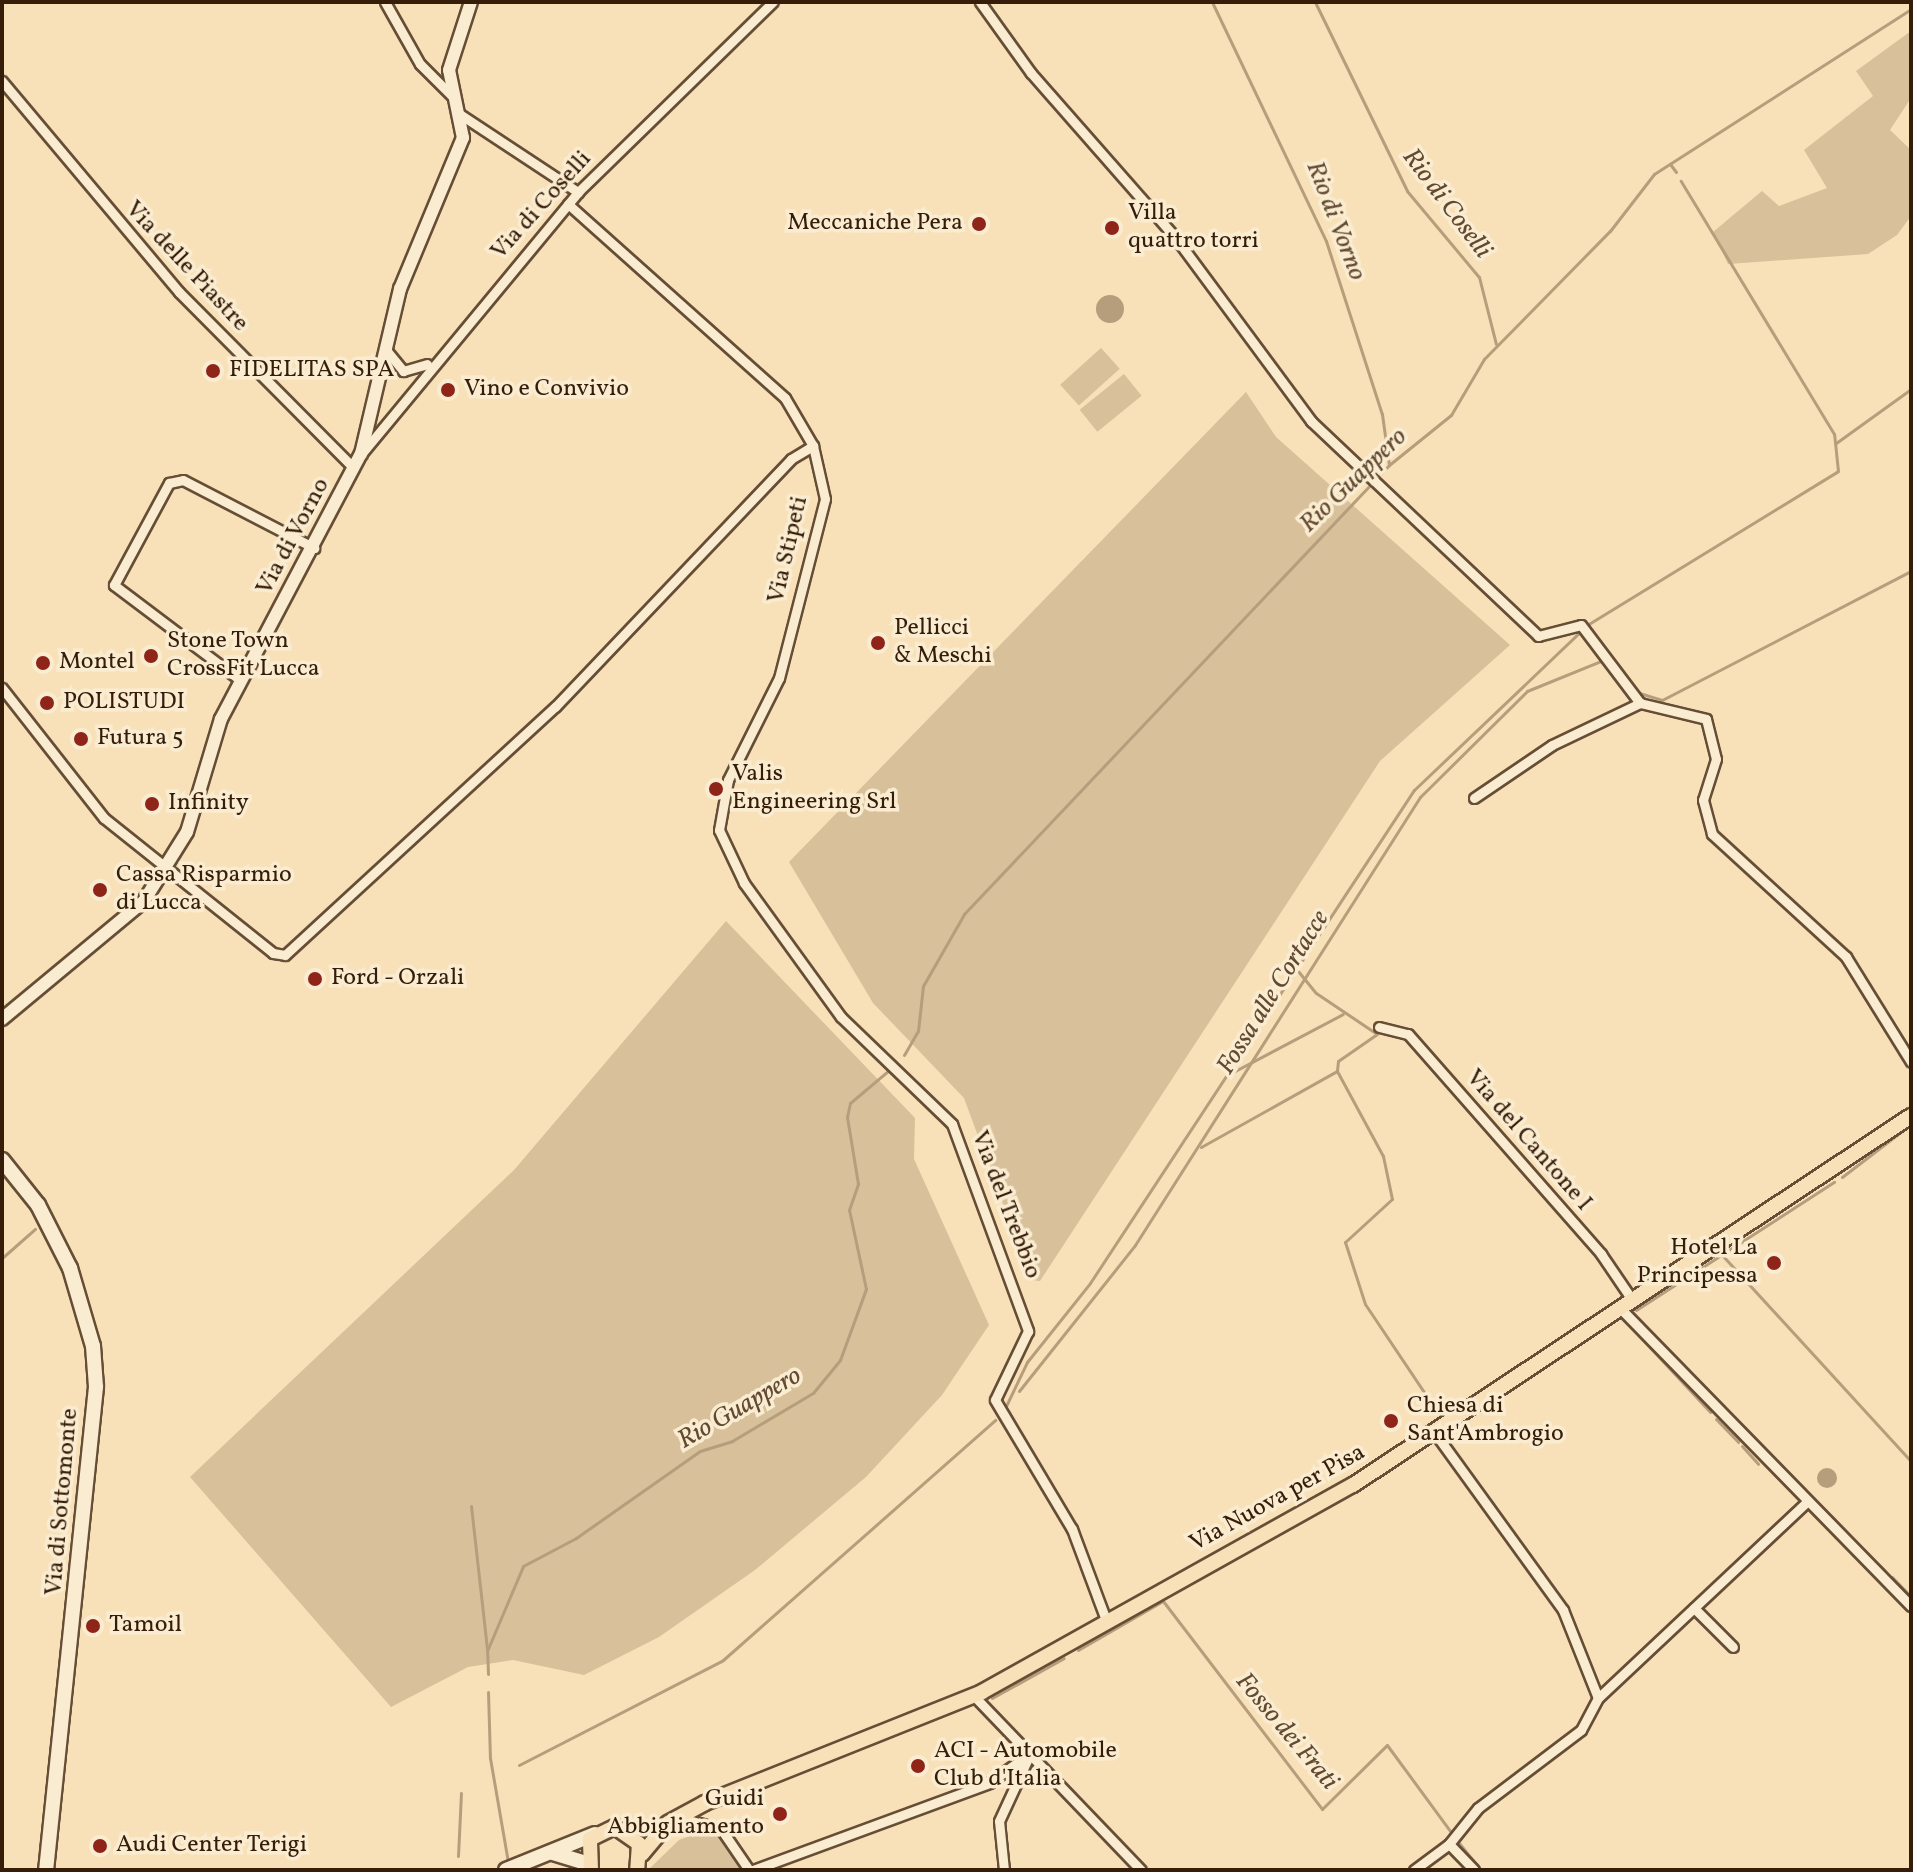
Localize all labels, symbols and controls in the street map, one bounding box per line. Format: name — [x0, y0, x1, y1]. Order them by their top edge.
water label: Rio di Coselli — [1395, 143, 1497, 265]
street label: Via di Coselli — [486, 146, 598, 266]
water label: Rio di Vorno — [1298, 157, 1372, 285]
street label: Via delle Piastre — [118, 196, 254, 338]
place label: Villa quattro torri — [1128, 200, 1259, 256]
place label: Meccaniche Pera — [787, 210, 963, 238]
marker: Meccaniche Pera — [970, 215, 988, 233]
marker: Villa quattro torri — [1103, 219, 1121, 237]
place label: FIDELITAS SPA — [229, 357, 394, 385]
marker: FIDELITAS SPA — [204, 362, 222, 380]
place label: Vino e Convivio — [464, 376, 629, 404]
marker: Vino e Convivio — [439, 381, 457, 399]
water label: Rio Guappero — [1294, 422, 1414, 540]
street label: Via di Vorno — [251, 473, 337, 601]
street label: Via Stipeti — [763, 494, 815, 606]
place label: Pellicci & Meschi — [894, 615, 992, 671]
place label: Stone Town CrossFit Lucca — [167, 628, 320, 684]
marker: Pellicci & Meschi — [869, 634, 887, 652]
marker: Stone Town CrossFit Lucca — [142, 647, 160, 665]
place label: Montel — [59, 649, 135, 677]
marker: Montel — [34, 654, 52, 672]
place label: POLISTUDI — [63, 689, 185, 717]
marker: POLISTUDI — [38, 694, 56, 712]
place label: Futura 5 — [97, 725, 184, 753]
marker: Futura 5 — [72, 730, 90, 748]
place label: Valis Engineering Srl — [732, 761, 896, 817]
marker: Valis Engineering Srl — [707, 780, 725, 798]
place label: Infinity — [168, 790, 249, 818]
marker: Infinity — [143, 795, 161, 813]
place label: Cassa Risparmio di Lucca — [116, 862, 292, 918]
marker: Cassa Risparmio di Lucca — [91, 881, 109, 899]
water label: Fossa alle Cortacce — [1211, 905, 1337, 1081]
place label: Ford - Orzali — [331, 965, 465, 993]
marker: Ford - Orzali — [306, 970, 324, 988]
street label: Via del Cantone I — [1459, 1064, 1597, 1218]
street label: Via del Trebbio — [963, 1127, 1047, 1283]
place label: Hotel La Principessa — [1637, 1235, 1758, 1291]
marker: Hotel La Principessa — [1765, 1254, 1783, 1272]
water label: Rio Guappero — [673, 1361, 807, 1457]
place label: Chiesa di Sant'Ambrogio — [1407, 1393, 1564, 1449]
street label: Via di Sottomonte — [40, 1407, 86, 1597]
marker: Chiesa di Sant'Ambrogio — [1382, 1412, 1400, 1430]
street label: Via Nuova per Pisa — [1185, 1439, 1371, 1559]
place label: Tamoil — [109, 1612, 182, 1640]
marker: Tamoil — [84, 1617, 102, 1635]
water label: Fosso dei Frati — [1228, 1667, 1344, 1797]
place label: ACI - Automobile Club d'Italia — [934, 1738, 1118, 1794]
marker: ACI - Automobile Club d'Italia — [909, 1757, 927, 1775]
place label: Guidi Abbigliamento — [607, 1786, 764, 1842]
marker: Guidi Abbigliamento — [771, 1805, 789, 1823]
place label: Audi Center Terigi — [116, 1832, 308, 1860]
marker: Audi Center Terigi — [91, 1837, 109, 1855]

